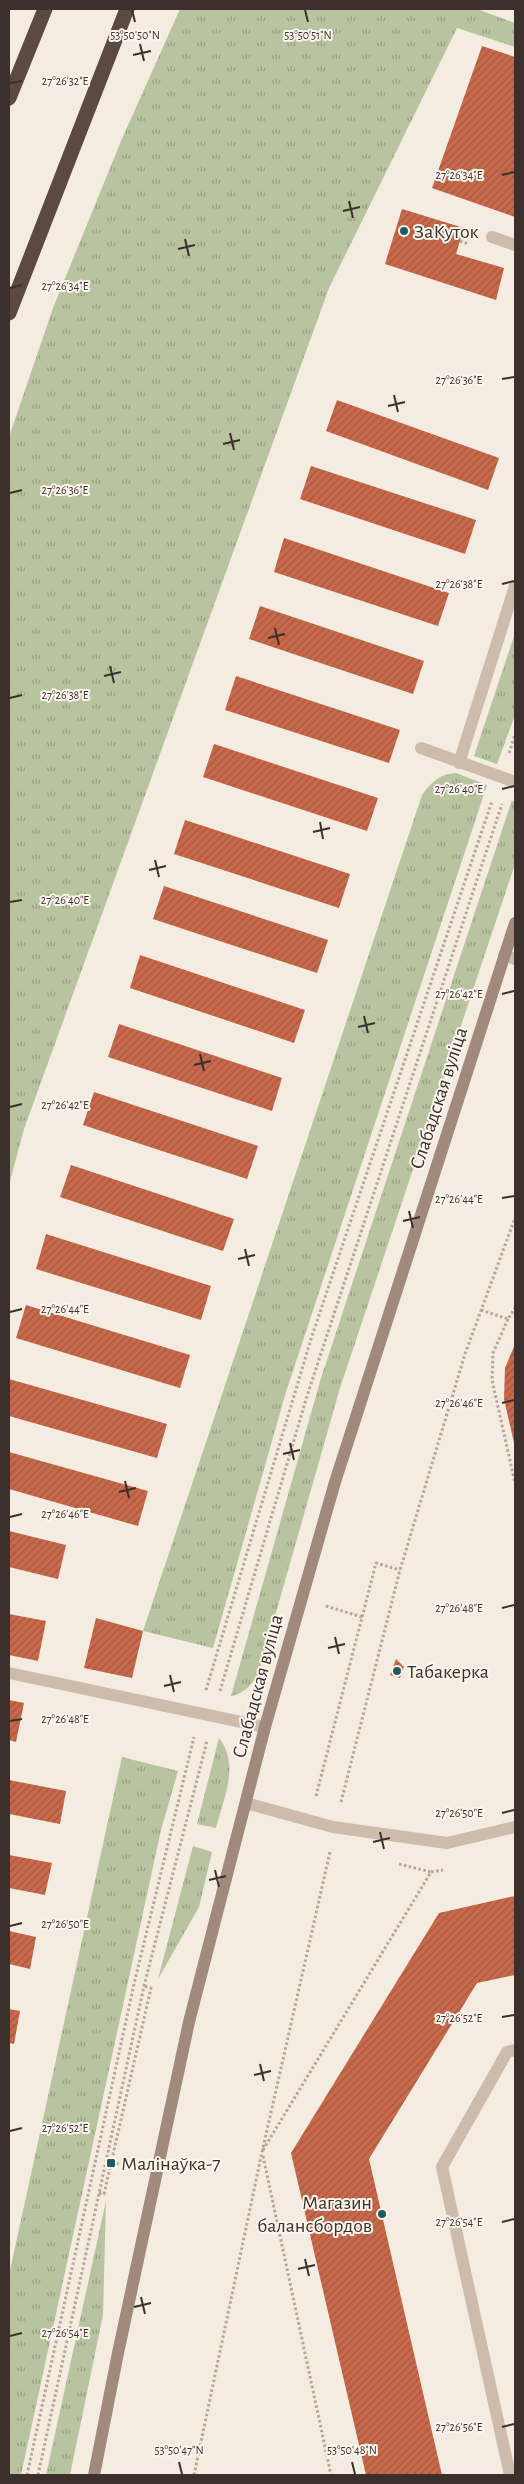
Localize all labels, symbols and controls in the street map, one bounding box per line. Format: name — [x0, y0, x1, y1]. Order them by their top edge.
text: 53°50'50"N — [110, 29, 160, 41]
text: 53°50'51"N — [284, 29, 332, 41]
text: 27°26'32"E — [42, 75, 89, 87]
text: 27°26'34"E — [436, 169, 483, 181]
place label: ЗаКуток — [414, 222, 479, 242]
marker: ЗаКуток — [398, 225, 410, 237]
text: 27°26'34"E — [42, 280, 89, 292]
text: 27°26'36"E — [436, 374, 483, 386]
text: 27°26'36"E — [42, 484, 89, 496]
text: 27°26'38"E — [436, 578, 483, 590]
text: 27°26'38"E — [42, 689, 89, 701]
text: 27°26'40"E — [435, 783, 483, 795]
text: 27°26'40"E — [41, 894, 89, 906]
text: 27°26'42"E — [435, 988, 483, 1000]
street label: Слабадская вуліца — [407, 1025, 471, 1172]
text: 27°26'42"E — [41, 1099, 89, 1111]
text: 27°26'44"E — [435, 1193, 483, 1205]
text: 27°26'44"E — [41, 1303, 89, 1315]
text: 27°26'46"E — [435, 1397, 483, 1409]
text: 27°26'46"E — [41, 1508, 89, 1520]
text: 27°26'48"E — [435, 1602, 483, 1614]
street label: Слабадская вуліца — [229, 1612, 287, 1760]
place label: Табакерка — [407, 1662, 489, 1682]
marker: Табакерка — [391, 1665, 403, 1677]
text: 27°26'48"E — [41, 1713, 89, 1725]
text: 27°26'50"E — [435, 1807, 483, 1819]
text: 27°26'50"E — [41, 1918, 89, 1930]
text: 27°26'52"E — [436, 2012, 483, 2024]
text: 27°26'52"E — [42, 2122, 89, 2134]
place label: Малінаўка-7 — [121, 2154, 221, 2174]
marker: Малінаўка-7 — [105, 2157, 117, 2169]
place label: Магазин балансбордов — [257, 2193, 372, 2236]
marker: Магазин балансбордов — [376, 2208, 388, 2220]
text: 27°26'54"E — [435, 2216, 483, 2228]
text: 27°26'54"E — [41, 2327, 89, 2339]
text: 27°26'56"E — [436, 2421, 483, 2433]
text: 53°50'47"N — [154, 2444, 204, 2456]
text: 53°50'48"N — [327, 2444, 377, 2456]

